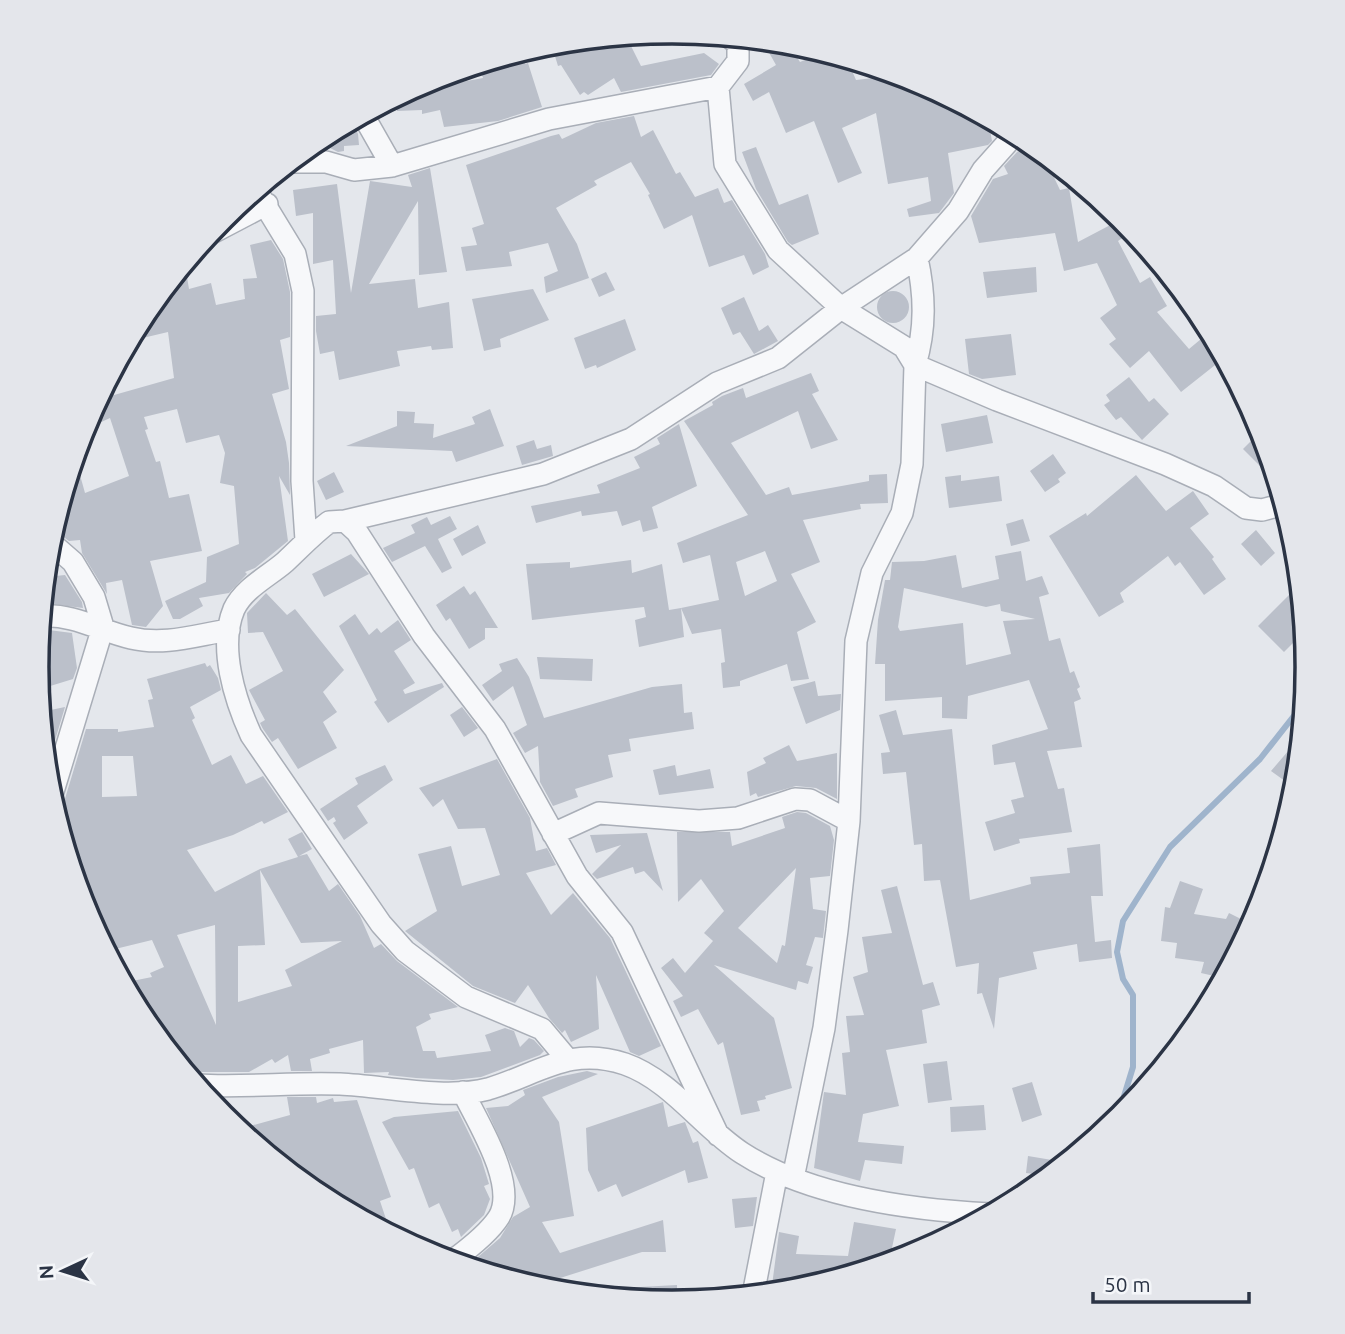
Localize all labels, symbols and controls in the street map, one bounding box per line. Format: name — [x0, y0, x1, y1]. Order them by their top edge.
north arrow — [28, 1236, 98, 1306]
scale bar — [1093, 1260, 1249, 1304]
text: N — [35, 1264, 58, 1280]
text: 50 m — [1104, 1272, 1151, 1296]

